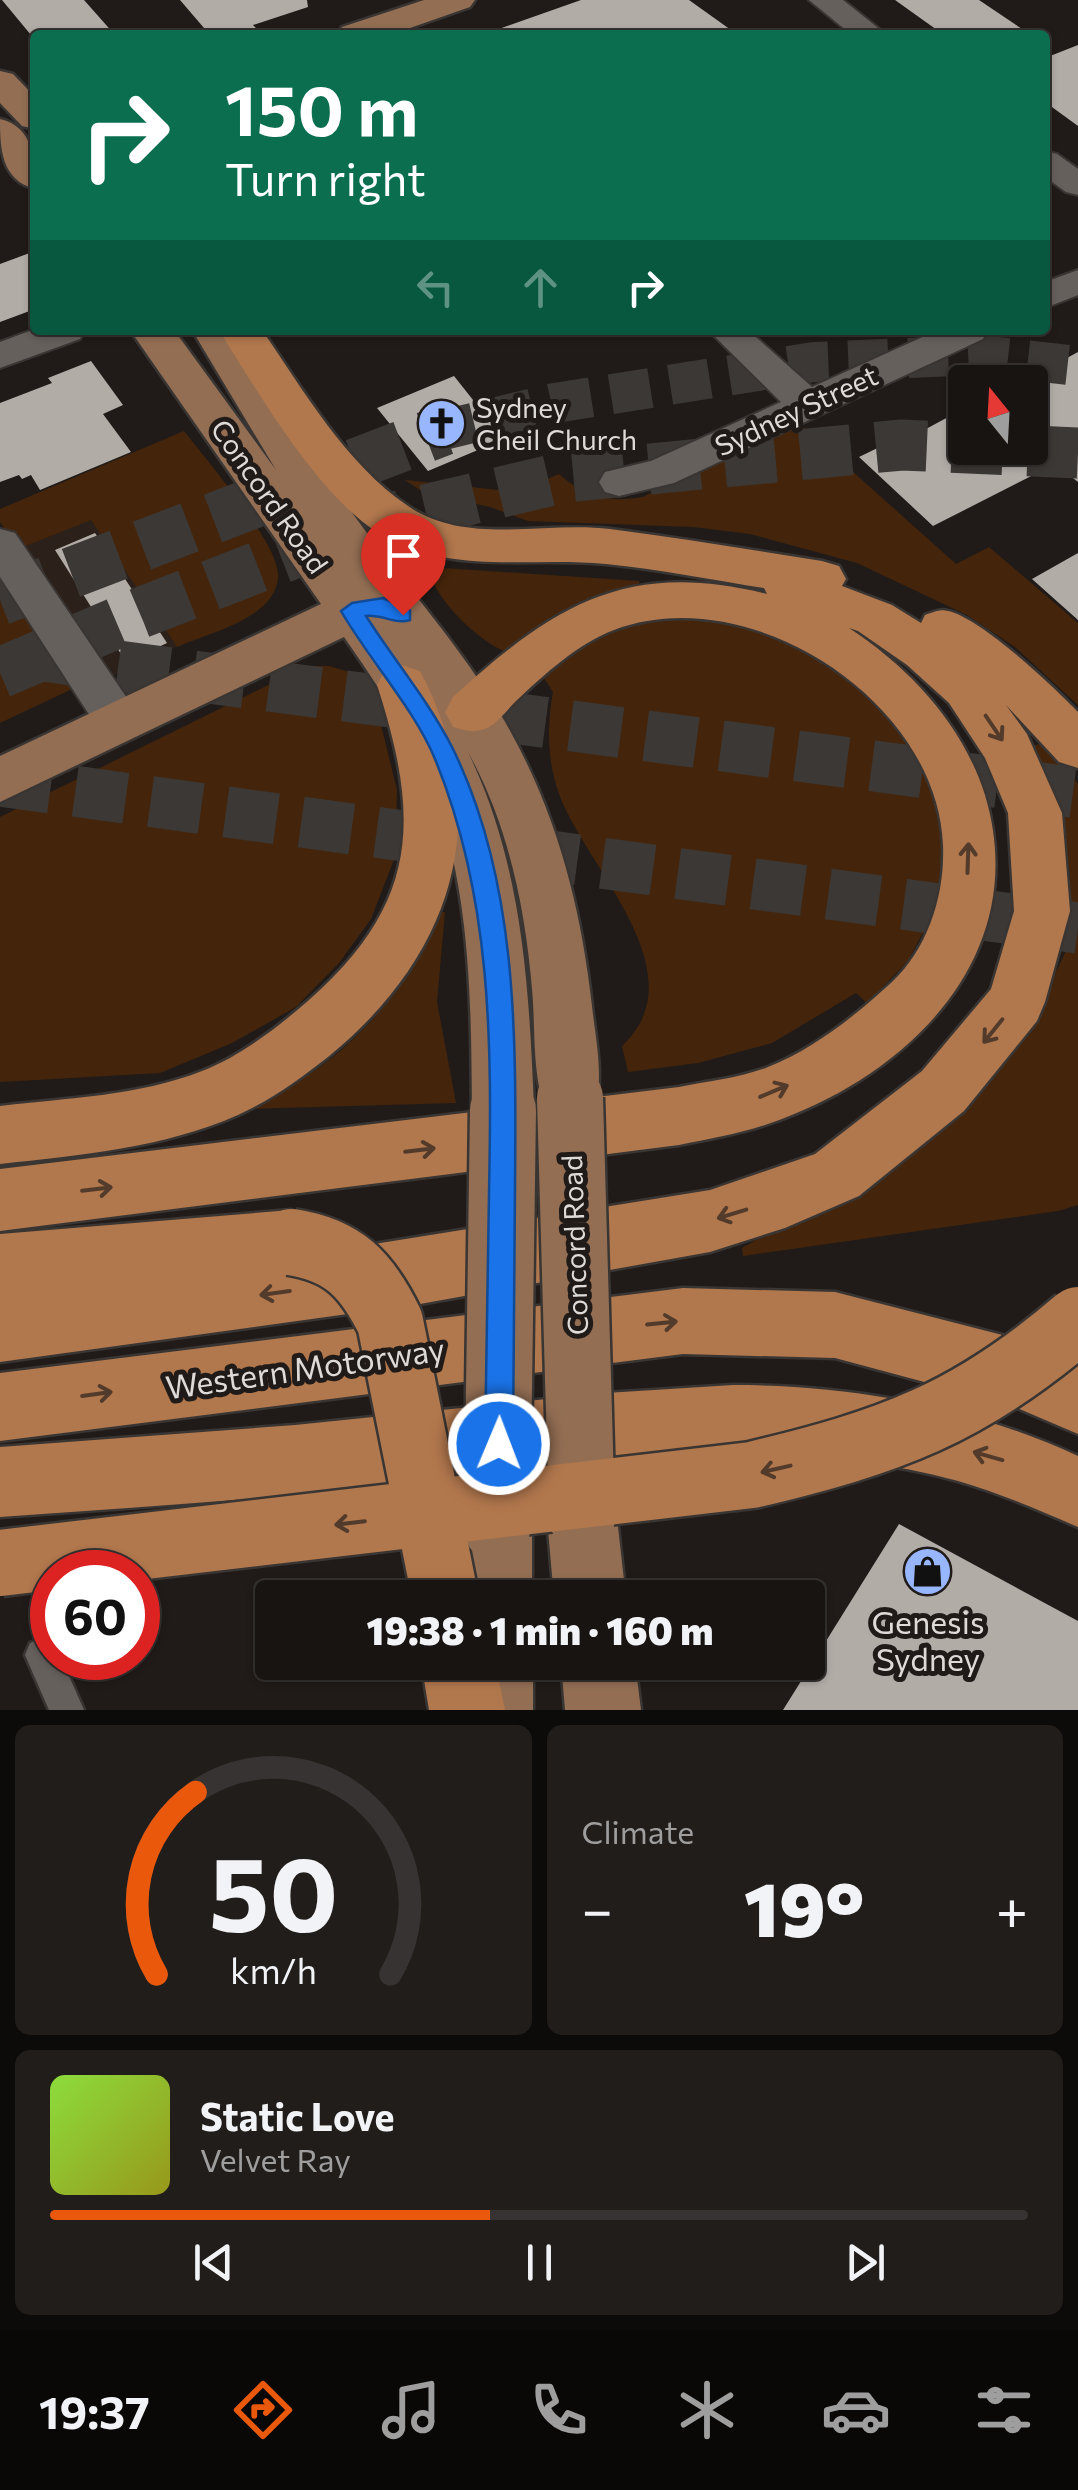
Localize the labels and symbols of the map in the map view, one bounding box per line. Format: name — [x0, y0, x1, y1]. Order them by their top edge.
street label: Sydney Street — [709, 357, 883, 463]
north arrow — [948, 365, 1048, 465]
place label: Sydney Cheil Church — [476, 390, 637, 456]
church icon: Sydney Cheil Church — [415, 397, 467, 449]
street label: Concord Road — [204, 412, 336, 580]
pin — [361, 513, 446, 616]
one-way arrow — [983, 713, 1004, 741]
one-way arrow — [959, 842, 978, 874]
one-way arrow — [982, 1017, 1004, 1043]
one-way arrow — [758, 1081, 789, 1099]
one-way arrow — [403, 1140, 435, 1159]
street label: Concord Road — [554, 1154, 594, 1336]
one-way arrow — [80, 1179, 112, 1198]
one-way arrow — [717, 1206, 749, 1224]
one-way arrow — [259, 1285, 291, 1303]
one-way arrow — [646, 1313, 678, 1332]
street label: Western Motorway — [163, 1328, 447, 1406]
one-way arrow — [80, 1385, 112, 1403]
position arrow — [447, 1392, 551, 1496]
one-way arrow — [973, 1446, 1004, 1464]
one-way arrow — [761, 1461, 793, 1479]
one-way arrow — [334, 1514, 366, 1533]
shop icon: Genesis Sydney — [902, 1545, 954, 1597]
speed limit sign: 60 — [30, 1550, 160, 1680]
place label: Genesis Sydney — [872, 1601, 984, 1678]

